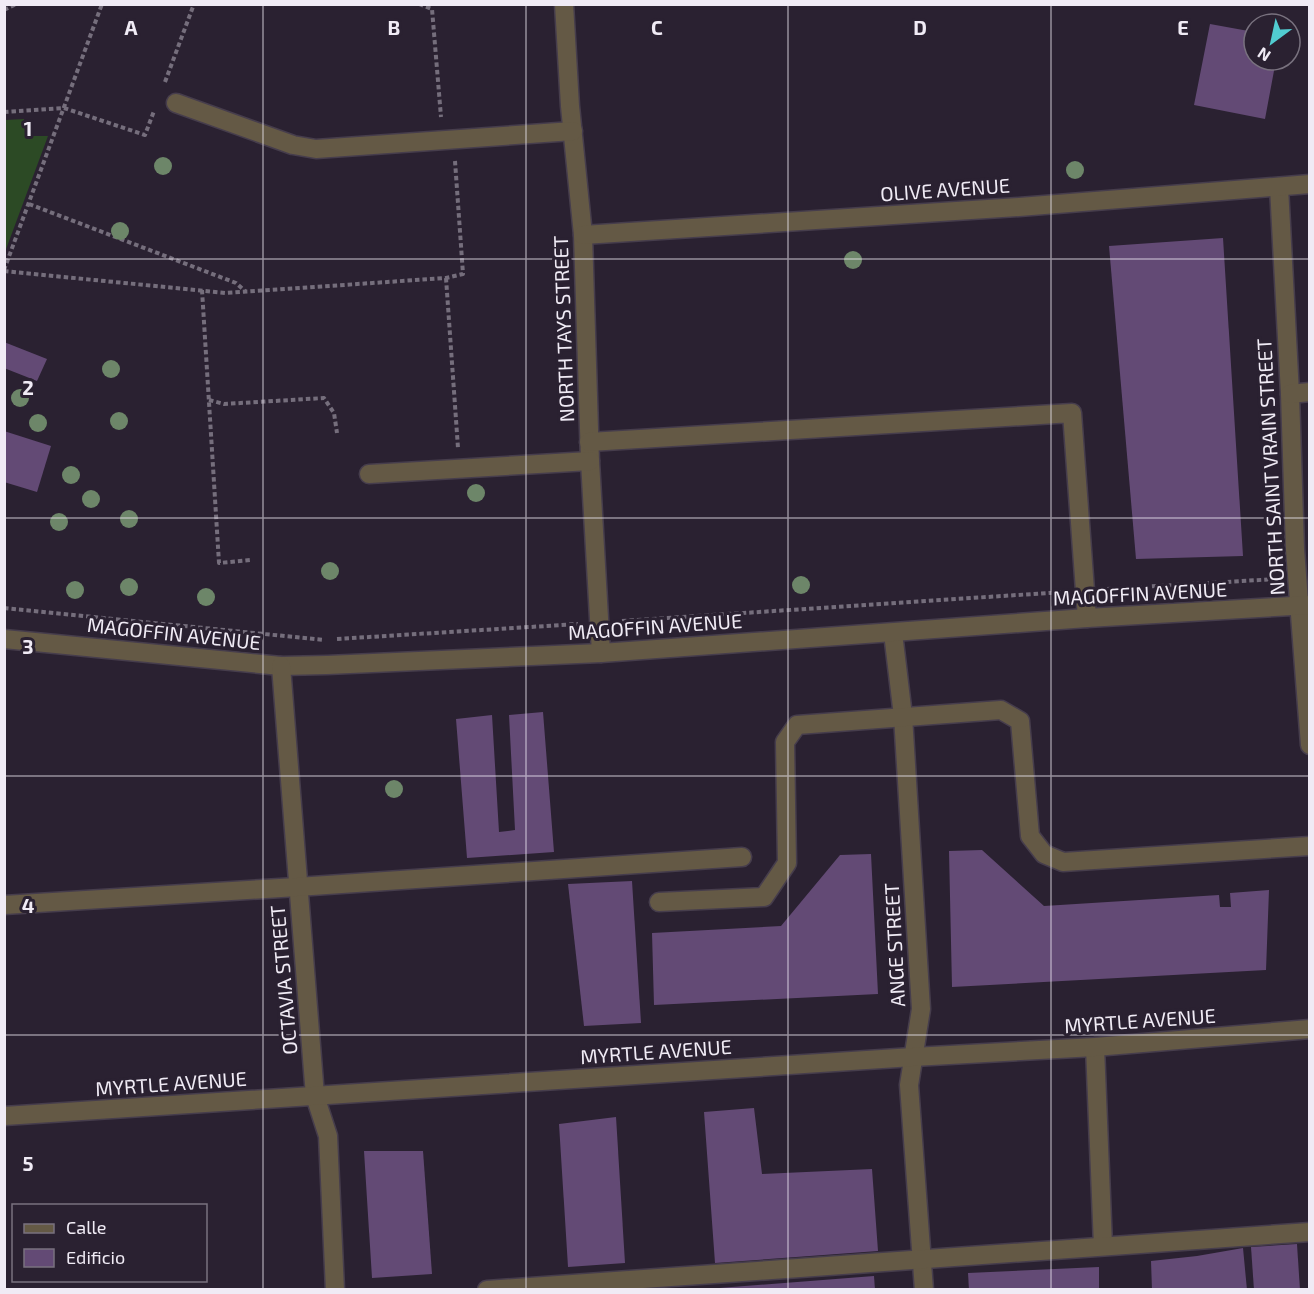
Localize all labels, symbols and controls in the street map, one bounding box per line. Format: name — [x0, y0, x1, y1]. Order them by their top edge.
north arrow — [1242, 12, 1302, 72]
text: A — [124, 15, 138, 39]
text: B — [388, 15, 400, 39]
text: C — [651, 15, 663, 39]
text: D — [913, 15, 927, 39]
text: E — [1177, 15, 1189, 39]
text: N — [1254, 44, 1274, 66]
text: 1 — [24, 116, 32, 140]
street label: OLIVE AVENUE — [879, 172, 1011, 206]
street label: NORTH TAYS STREET — [548, 235, 578, 423]
street label: NORTH SAINT VRAIN STREET — [1251, 338, 1289, 596]
text: 2 — [22, 375, 34, 399]
street label: MAGOFFIN AVENUE — [1052, 576, 1228, 610]
street label: MAGOFFIN AVENUE — [567, 608, 743, 644]
street label: MAGOFFIN AVENUE — [86, 612, 262, 654]
text: 3 — [22, 634, 34, 658]
street label: ANGE STREET — [879, 882, 909, 1008]
text: 4 — [22, 893, 35, 917]
street label: OCTAVIA STREET — [264, 904, 301, 1056]
street label: MYRTLE AVENUE — [1063, 1003, 1217, 1037]
street label: MYRTLE AVENUE — [579, 1034, 733, 1068]
street label: MYRTLE AVENUE — [94, 1066, 248, 1100]
text: 5 — [22, 1151, 34, 1175]
legend — [12, 1204, 207, 1282]
text: Calle — [66, 1216, 107, 1238]
text: Edificio — [66, 1246, 125, 1268]

